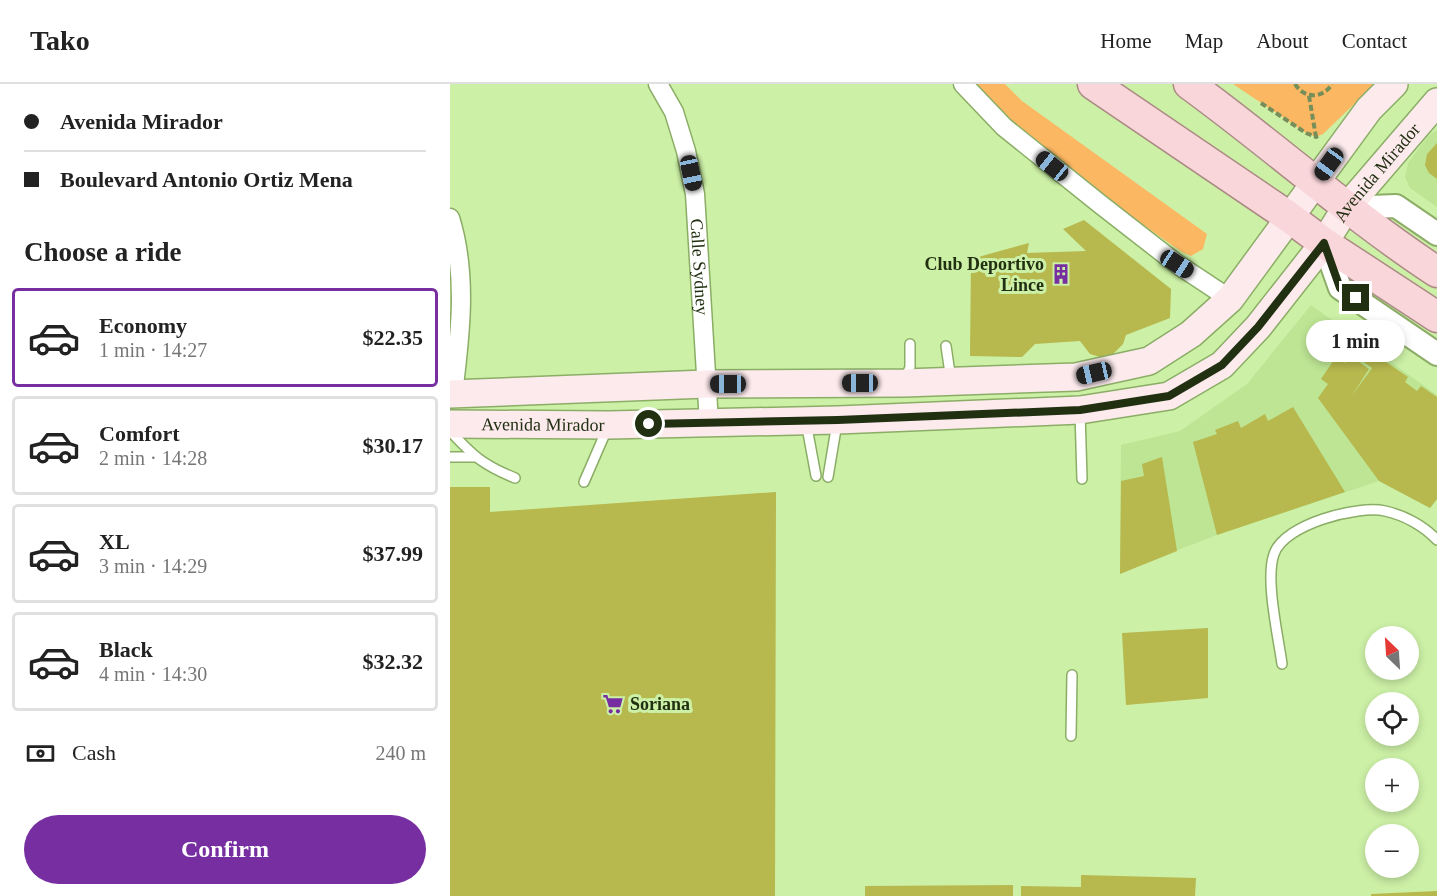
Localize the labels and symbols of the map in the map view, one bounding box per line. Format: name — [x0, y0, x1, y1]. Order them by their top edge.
street label: Avenida Mirador — [1330, 119, 1424, 226]
car — [1311, 144, 1347, 184]
car — [1032, 148, 1072, 184]
car — [678, 154, 704, 192]
street label: Calle Sydney — [687, 218, 712, 316]
car — [1157, 247, 1197, 281]
place label: Club Deportivo Lince — [924, 254, 1044, 295]
building icon: Club Deportivo Lince — [1049, 262, 1073, 286]
route end — [1342, 284, 1369, 311]
callout: 1 min — [1306, 319, 1406, 361]
car — [1074, 360, 1114, 386]
car — [842, 374, 878, 392]
car — [710, 375, 746, 393]
route start — [635, 410, 662, 437]
street label: Avenida Mirador — [481, 414, 605, 435]
north arrow — [1365, 626, 1419, 680]
supermarket icon: Soriana — [601, 692, 625, 716]
place label: Soriana — [630, 694, 690, 714]

